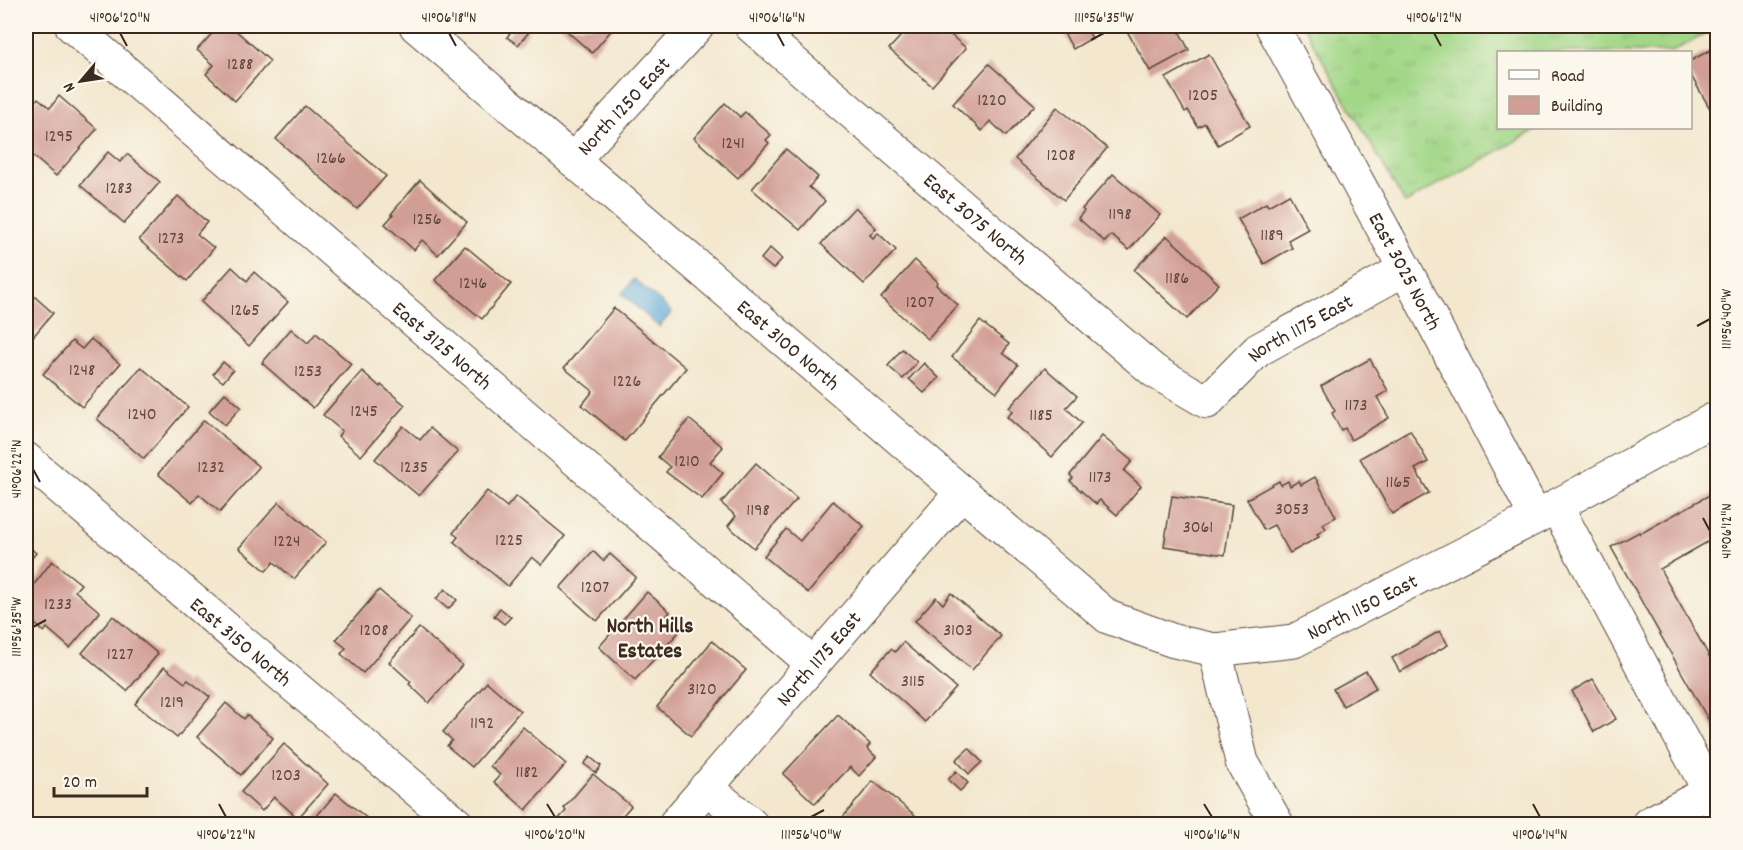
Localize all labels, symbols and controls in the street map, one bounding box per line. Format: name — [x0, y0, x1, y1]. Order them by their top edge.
text: 41°06'20"N — [90, 8, 150, 30]
text: 41°06'18"N — [422, 8, 476, 30]
text: 41°06'16"N — [749, 8, 805, 30]
text: 111°56'35"W — [1074, 8, 1134, 30]
text: 41°06'12"N — [1406, 8, 1462, 30]
north arrow — [51, 51, 111, 111]
street label: North 1250 East — [572, 51, 679, 164]
legend — [1497, 51, 1692, 129]
house number: 1288 — [227, 53, 253, 78]
text: Road — [1551, 65, 1585, 90]
text: N — [58, 78, 82, 96]
house number: 1205 — [1188, 84, 1218, 109]
house number: 1220 — [977, 89, 1007, 114]
text: Building — [1551, 95, 1603, 120]
house number: 1295 — [45, 125, 73, 150]
house number: 1241 — [721, 132, 745, 157]
house number: 1208 — [1047, 144, 1075, 169]
house number: 1266 — [316, 147, 346, 172]
street label: East 3075 North — [915, 167, 1033, 274]
house number: 1283 — [105, 177, 133, 202]
house number: 1198 — [1108, 203, 1132, 228]
house number: 1256 — [413, 208, 441, 233]
street label: East 3025 North — [1359, 208, 1447, 337]
house number: 1189 — [1260, 224, 1284, 249]
house number: 1273 — [158, 227, 184, 252]
house number: 1186 — [1165, 267, 1189, 292]
house number: 1246 — [459, 272, 487, 297]
street label: North 1175 East — [1241, 288, 1360, 371]
text: 111°56'40"W — [1717, 288, 1739, 349]
house number: 1207 — [906, 291, 934, 316]
street label: East 3100 North — [728, 294, 845, 399]
street label: East 3125 North — [384, 296, 497, 399]
house number: 1265 — [231, 299, 259, 324]
house number: 1248 — [69, 359, 95, 384]
house number: 1253 — [294, 360, 322, 385]
house number: 1226 — [613, 370, 641, 395]
house number: 1173 — [1345, 394, 1367, 419]
house number: 1245 — [350, 400, 378, 425]
house number: 1240 — [127, 403, 157, 428]
house number: 1185 — [1029, 404, 1053, 429]
text: 41°06'22"N — [7, 440, 29, 498]
house number: 1210 — [674, 450, 700, 475]
house number: 1232 — [197, 456, 225, 481]
house number: 1235 — [400, 456, 428, 481]
house number: 1173 — [1089, 466, 1111, 491]
house number: 1165 — [1385, 471, 1411, 496]
house number: 3053 — [1275, 498, 1309, 523]
house number: 1198 — [746, 499, 770, 524]
text: 41°06'12"N — [1717, 503, 1739, 559]
house number: 3061 — [1183, 516, 1213, 541]
house number: 1225 — [495, 529, 523, 554]
house number: 1224 — [273, 530, 301, 555]
street label: North 1150 East — [1303, 568, 1424, 650]
house number: 1207 — [581, 576, 609, 601]
street label: East 3150 North — [182, 591, 297, 696]
house number: 1233 — [44, 593, 72, 618]
text: 111°56'35"W — [7, 597, 29, 657]
street label: North 1175 East — [771, 606, 870, 715]
district label: North Hills Estates — [606, 612, 694, 668]
house number: 1208 — [360, 619, 388, 644]
house number: 3103 — [943, 619, 973, 644]
house number: 1227 — [107, 643, 133, 668]
house number: 3115 — [901, 670, 925, 695]
house number: 3120 — [687, 678, 717, 703]
house number: 1219 — [160, 691, 184, 716]
house number: 1192 — [470, 712, 494, 737]
scale bar — [54, 760, 147, 798]
house number: 1182 — [516, 761, 538, 786]
house number: 1203 — [271, 764, 301, 789]
text: 20 m — [63, 771, 97, 796]
text: 41°06'22"N — [197, 825, 255, 847]
text: 41°06'20"N — [525, 825, 585, 847]
text: 111°56'40"W — [781, 825, 842, 847]
text: 41°06'16"N — [1184, 825, 1240, 847]
text: 41°06'14"N — [1512, 825, 1568, 847]

